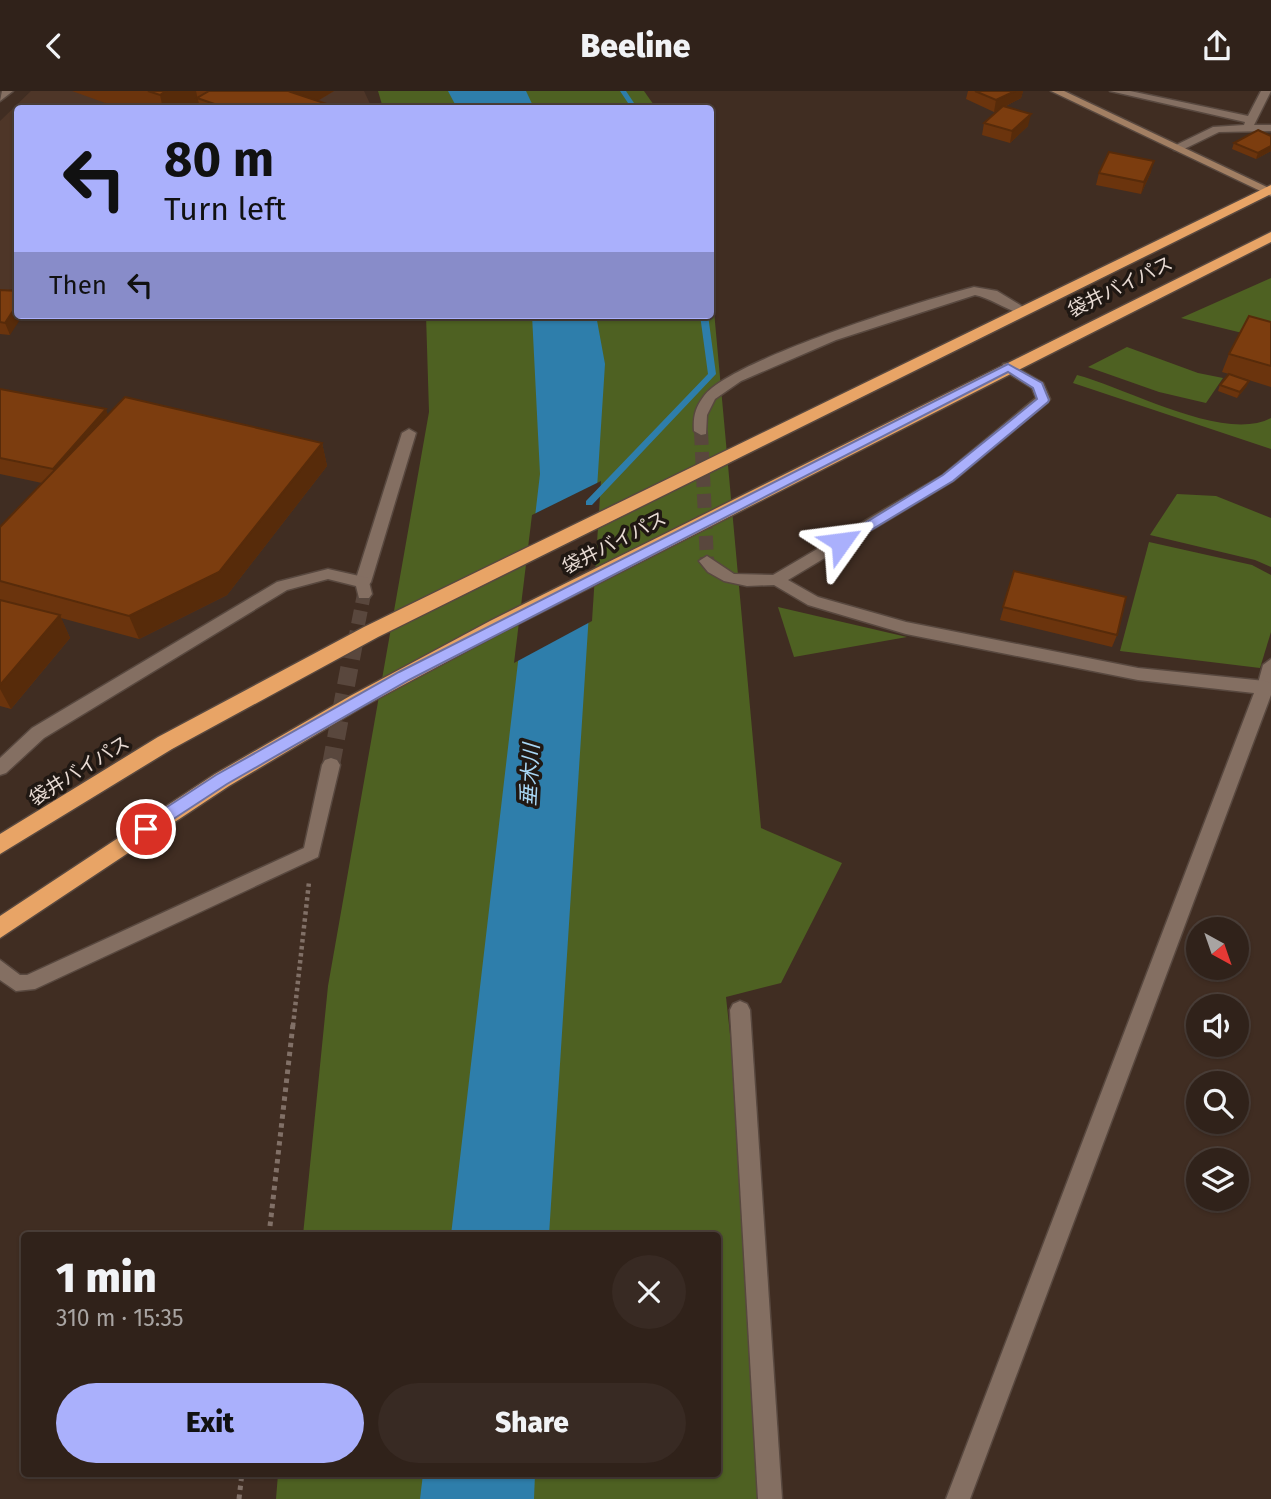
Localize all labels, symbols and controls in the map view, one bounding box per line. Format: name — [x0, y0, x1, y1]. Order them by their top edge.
icon: back — [35, 27, 73, 65]
text: Beeline — [580, 27, 691, 65]
icon: share — [1198, 27, 1236, 65]
text: 80 m — [164, 130, 274, 189]
icon: left — [49, 133, 140, 224]
text: Turn left — [164, 190, 286, 228]
street label: 袋井バイパス — [1064, 251, 1176, 322]
icon: left — [121, 266, 159, 304]
text: Then — [49, 270, 107, 301]
position arrow — [804, 505, 878, 579]
street label: 袋井バイパス — [558, 506, 670, 578]
street label: 袋井バイパス — [25, 731, 134, 810]
water label: 垂木川 — [515, 741, 545, 807]
pin — [116, 799, 176, 859]
icon: arrive — [127, 810, 165, 848]
north arrow — [1186, 917, 1250, 980]
map controls — [1186, 917, 1249, 1211]
button: sound — [1186, 994, 1249, 1057]
button: search — [1186, 1071, 1249, 1134]
button: layers — [1186, 1148, 1249, 1211]
text: 1 min — [56, 1253, 157, 1303]
button: close — [612, 1255, 686, 1329]
text: 310 m · 15:35 — [56, 1304, 183, 1332]
button: Exit — [56, 1383, 364, 1463]
button: Share — [378, 1383, 686, 1463]

